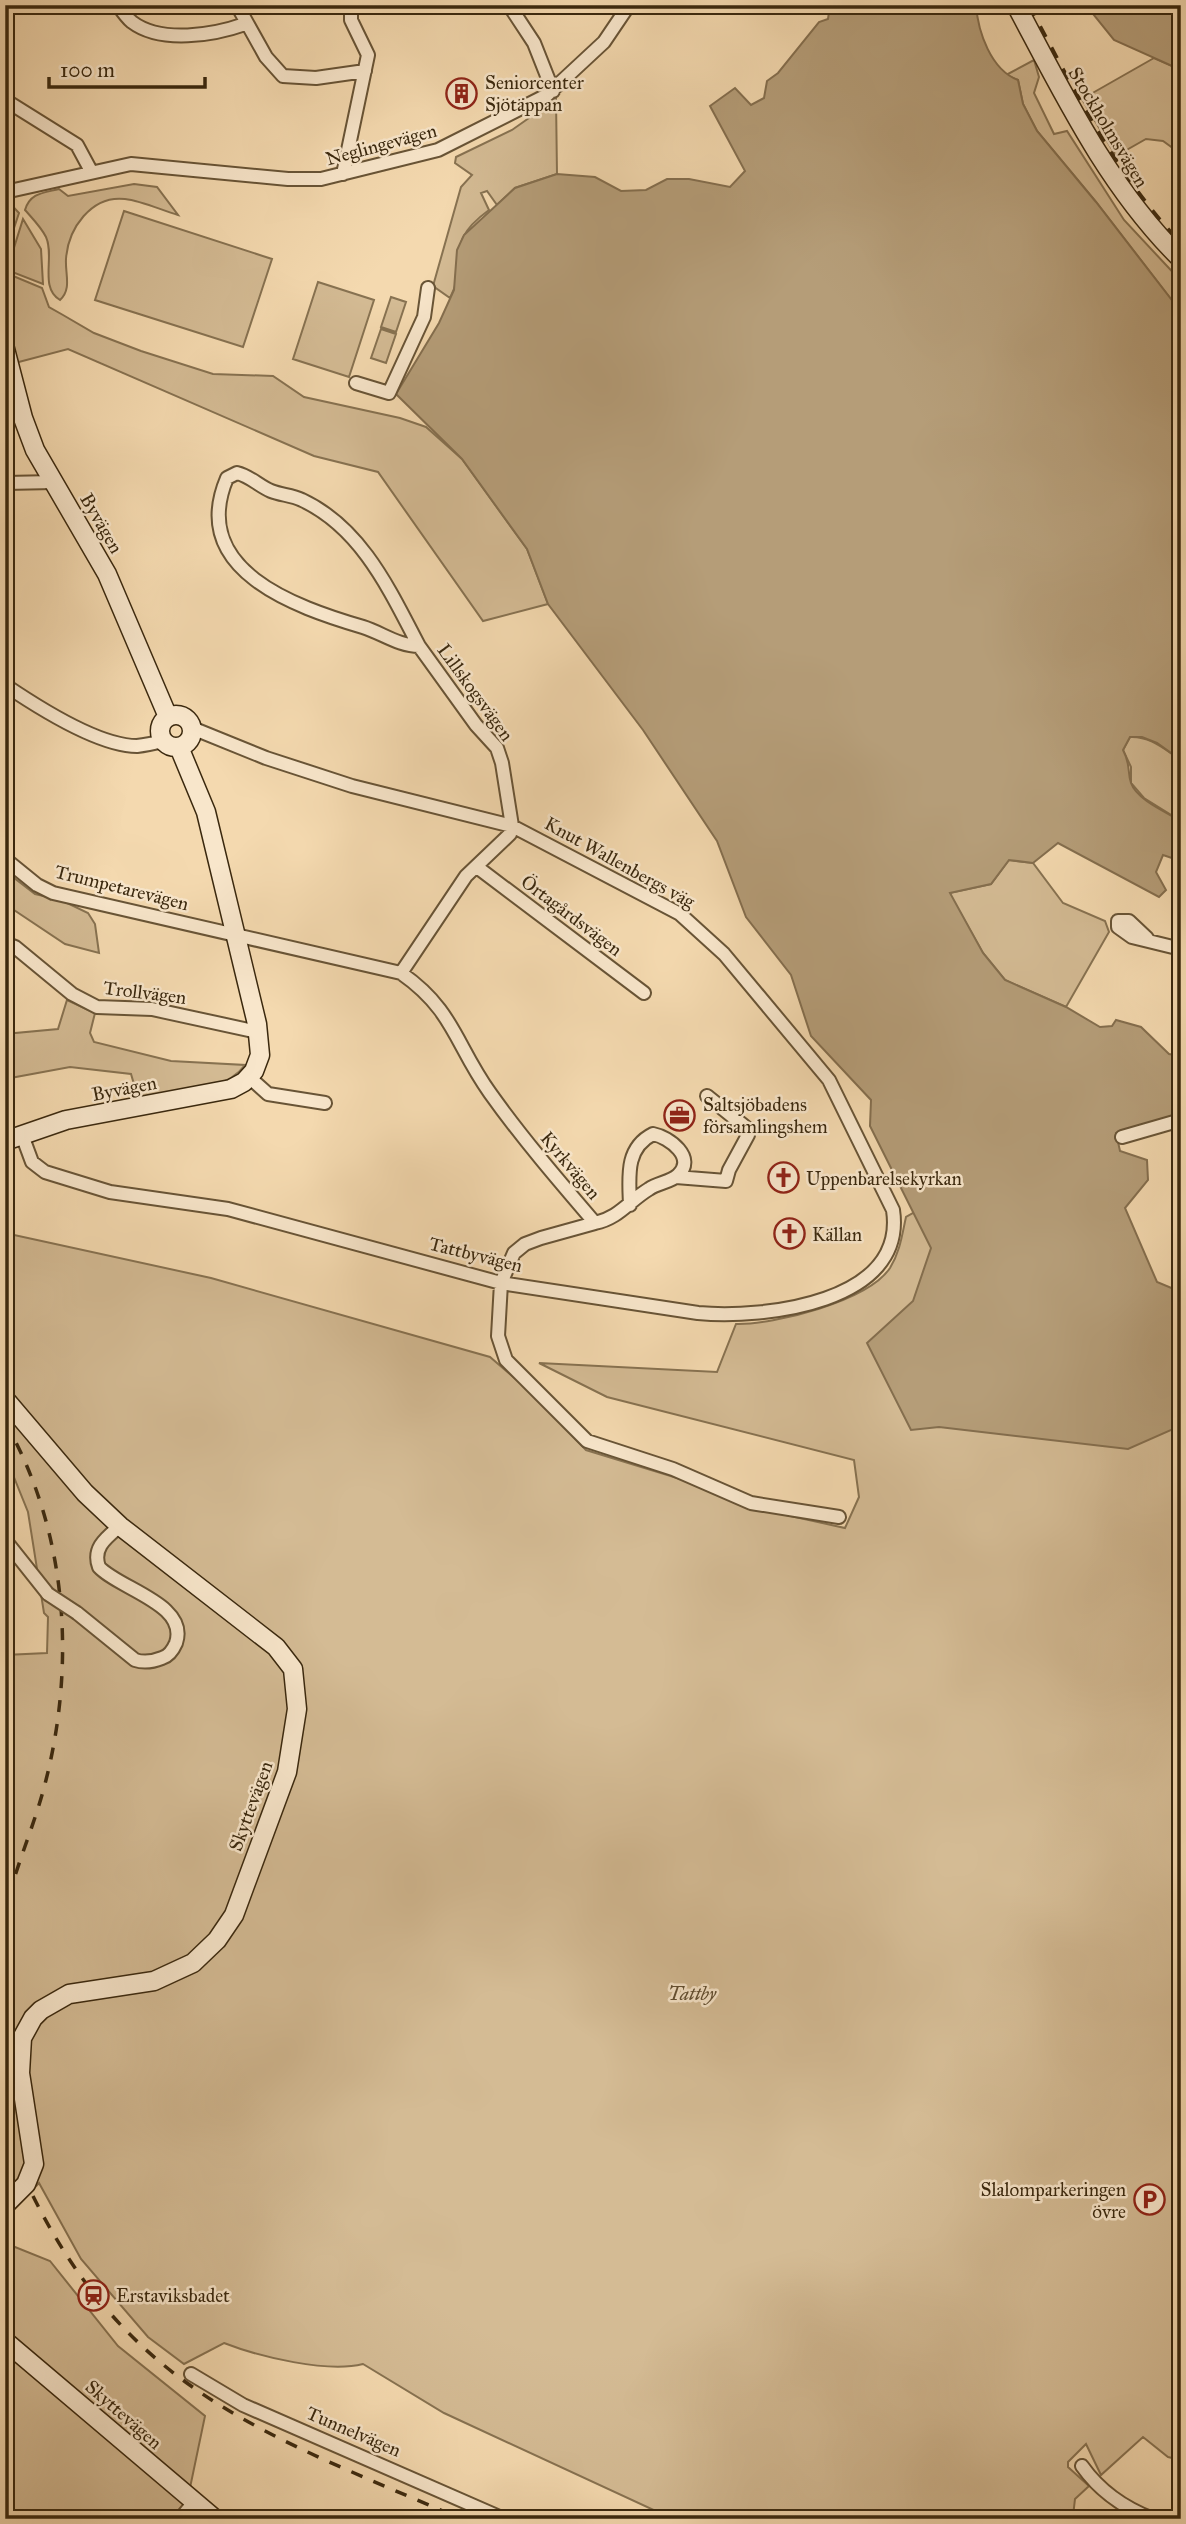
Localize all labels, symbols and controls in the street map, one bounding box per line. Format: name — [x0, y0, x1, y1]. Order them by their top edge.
scale bar — [49, 46, 205, 90]
text: 100 m — [60, 57, 115, 83]
street label: Stockholmsvägen — [1063, 63, 1154, 192]
place label: Seniorcenter Sjötäppan — [485, 71, 585, 116]
building icon: Seniorcenter Sjötäppan — [445, 76, 479, 110]
street label: Neglingevägen — [323, 119, 439, 171]
street label: Byvägen — [74, 489, 128, 558]
street label: Lillskogsvägen — [432, 639, 519, 746]
street label: Knut Wallenbergs väg — [540, 812, 699, 914]
street label: Trumpetarevägen — [52, 860, 191, 916]
street label: Örtagårdsvägen — [516, 870, 627, 962]
street label: Trollvägen — [102, 976, 188, 1010]
street label: Byvägen — [90, 1071, 159, 1107]
place label: Saltsjöbadens församlingshem — [703, 1093, 828, 1139]
office icon: Saltsjöbadens församlingshem — [663, 1098, 697, 1132]
street label: Kyrkvägen — [535, 1127, 606, 1205]
church icon: Uppenbarelsekyrkan — [766, 1161, 800, 1195]
place label: Uppenbarelsekyrkan — [806, 1167, 962, 1190]
church icon: Källan — [772, 1217, 806, 1251]
place label: Källan — [812, 1223, 862, 1246]
street label: Tattbyvägen — [427, 1232, 525, 1278]
street label: Skyttevägen — [224, 1758, 278, 1855]
park label: Tattby — [668, 1982, 717, 2005]
place label: Slalomparkeringen övre — [980, 2178, 1126, 2223]
parking icon: Slalomparkeringen övre — [1132, 2183, 1166, 2217]
station icon: Erstaviksbadet — [76, 2278, 110, 2312]
place label: Erstaviksbadet — [116, 2284, 230, 2307]
street label: Skyttevägen — [80, 2375, 167, 2455]
street label: Tunnelvägen — [303, 2401, 405, 2463]

